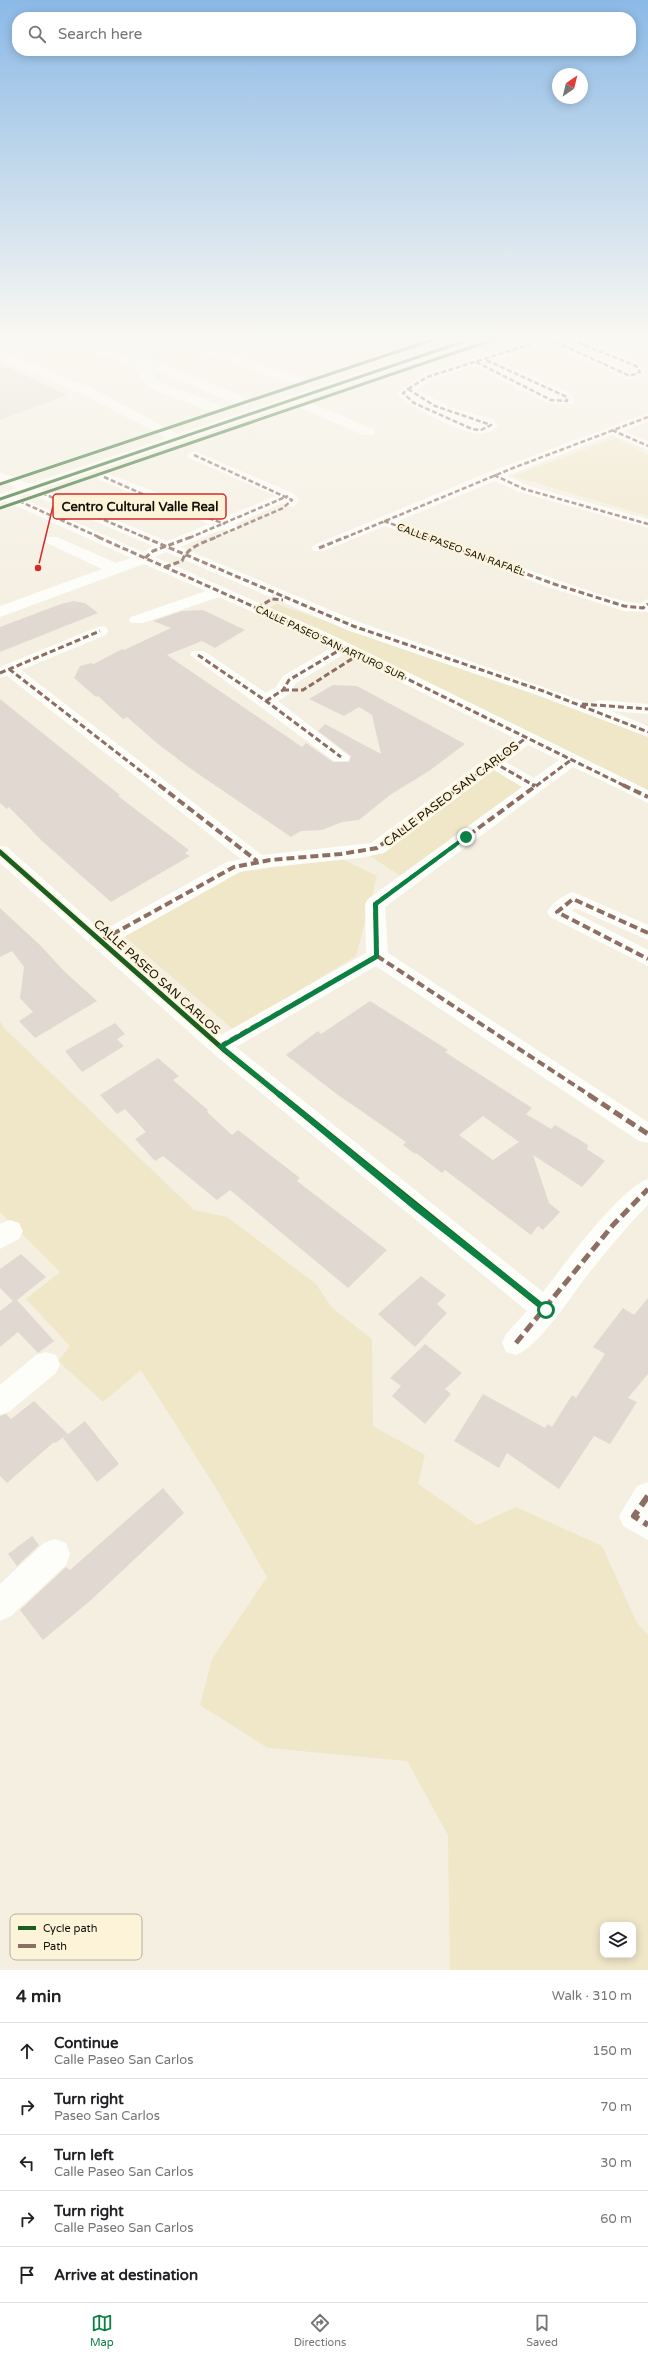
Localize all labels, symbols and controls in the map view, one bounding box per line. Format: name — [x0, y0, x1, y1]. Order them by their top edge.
search box — [12, 12, 636, 56]
icon: search — [26, 23, 48, 45]
text: Search here — [58, 25, 142, 43]
north arrow — [552, 68, 588, 104]
callout: Centro Cultural Valle Real — [53, 494, 226, 519]
text: Centro Cultural Valle Real — [62, 499, 218, 515]
street label: CALLE PASEO SAN RAFAÉL — [395, 521, 527, 579]
street label: CALLE PASEO SAN ARTURO SUR — [254, 603, 406, 683]
street label: CALLE PASEO SAN CARLOS — [381, 739, 521, 849]
route end — [457, 828, 475, 846]
street label: CALLE PASEO SAN CARLOS — [91, 917, 223, 1037]
route start — [537, 1301, 555, 1319]
legend — [10, 1914, 142, 1960]
text: Cycle path — [43, 1922, 98, 1935]
map controls — [600, 1922, 636, 1958]
button: layers — [600, 1922, 636, 1958]
text: Path — [43, 1940, 67, 1953]
text: 4 min — [16, 1986, 61, 2007]
text: Walk · 310 m — [552, 1988, 632, 2004]
text: Continue — [54, 2034, 118, 2052]
icon: ahead — [16, 2040, 38, 2062]
text: 150 m — [592, 2043, 632, 2059]
text: Calle Paseo San Carlos — [54, 2052, 193, 2068]
text: Turn right — [54, 2090, 124, 2108]
icon: right — [16, 2096, 38, 2118]
text: 70 m — [600, 2099, 632, 2115]
text: Paseo San Carlos — [54, 2108, 160, 2124]
text: Turn left — [54, 2146, 114, 2164]
icon: left — [16, 2152, 38, 2174]
text: 30 m — [600, 2155, 632, 2171]
text: Calle Paseo San Carlos — [54, 2164, 193, 2180]
text: Turn right — [54, 2202, 124, 2220]
icon: right — [16, 2208, 38, 2230]
text: 60 m — [600, 2211, 632, 2227]
text: Calle Paseo San Carlos — [54, 2220, 193, 2236]
icon: arrive — [16, 2264, 38, 2286]
text: Arrive at destination — [54, 2266, 198, 2284]
tab: Map — [90, 2312, 114, 2349]
tab: Directions — [294, 2312, 346, 2349]
tab: Saved — [526, 2312, 558, 2349]

